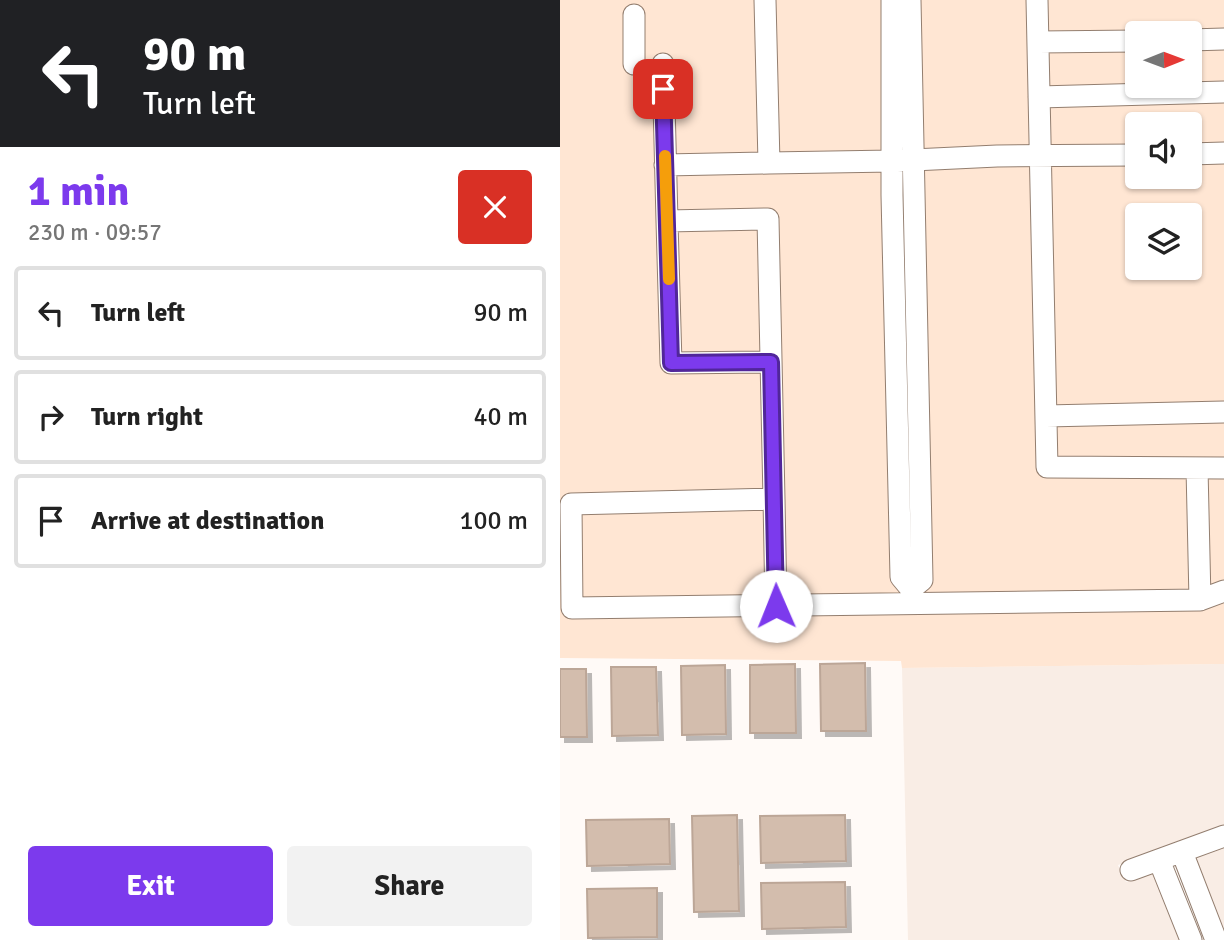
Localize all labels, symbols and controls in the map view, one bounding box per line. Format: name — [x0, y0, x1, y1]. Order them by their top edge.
north arrow — [1125, 21, 1202, 98]
map controls — [1125, 21, 1202, 280]
text: 90 m — [143, 24, 246, 84]
icon: left — [28, 28, 119, 119]
pin — [633, 59, 693, 119]
icon: arrive — [644, 70, 682, 108]
text: Turn left — [143, 84, 256, 123]
button: sound — [1125, 112, 1202, 189]
text: 1 min — [28, 166, 129, 217]
button: close — [458, 170, 532, 244]
button: layers — [1125, 203, 1202, 280]
text: 230 m · 09:57 — [28, 218, 162, 247]
icon: left — [32, 294, 70, 332]
text: Turn left — [91, 297, 185, 329]
text: 90 m — [473, 297, 528, 329]
icon: right — [32, 398, 70, 436]
text: Turn right — [91, 401, 203, 433]
text: 40 m — [473, 401, 528, 433]
icon: arrive — [32, 502, 70, 540]
text: Arrive at destination — [91, 505, 324, 537]
text: 100 m — [459, 505, 528, 537]
position arrow — [739, 569, 813, 643]
button: Exit — [28, 846, 273, 926]
button: Share — [287, 846, 532, 926]

